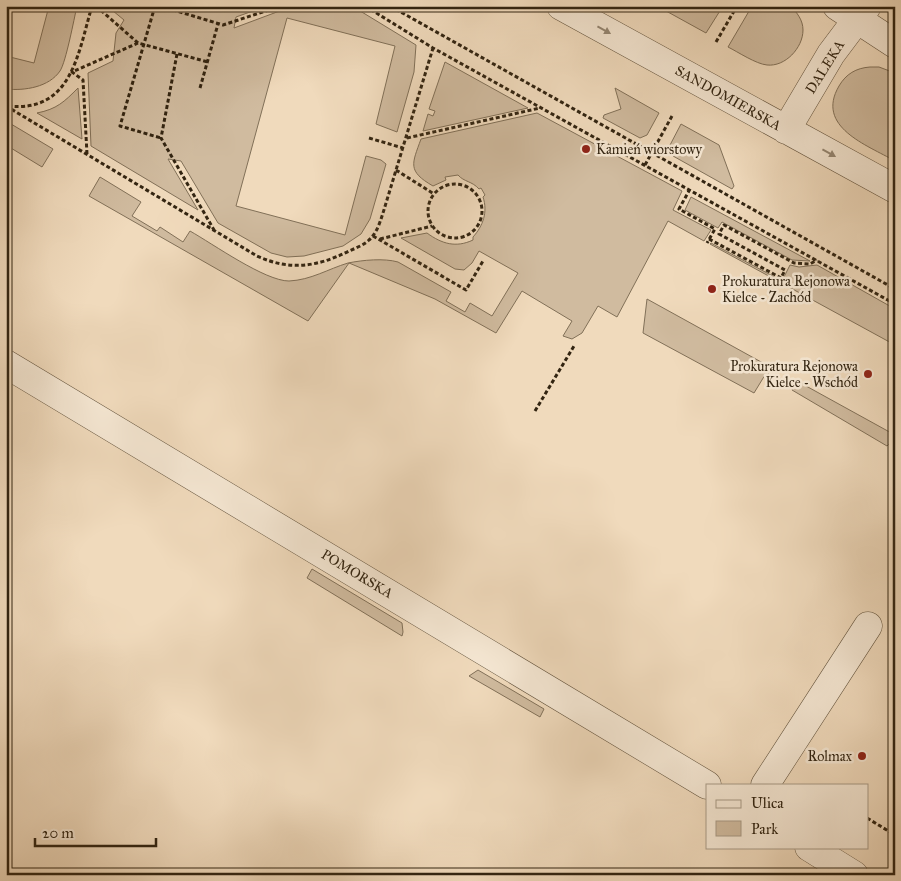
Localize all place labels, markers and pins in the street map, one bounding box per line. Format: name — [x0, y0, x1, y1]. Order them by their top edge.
place label: Kamień wiorstowy — [596, 141, 702, 158]
marker: Kamień wiorstowy — [580, 143, 592, 155]
place label: Prokuratura Rejonowa Kielce - Zachód — [722, 273, 850, 306]
marker: Prokuratura Rejonowa Kielce - Zachód — [706, 283, 718, 295]
place label: Prokuratura Rejonowa Kielce - Wschód — [730, 358, 858, 391]
marker: Prokuratura Rejonowa Kielce - Wschód — [862, 368, 874, 380]
place label: Rolmax — [807, 748, 853, 765]
marker: Rolmax — [856, 750, 868, 762]

